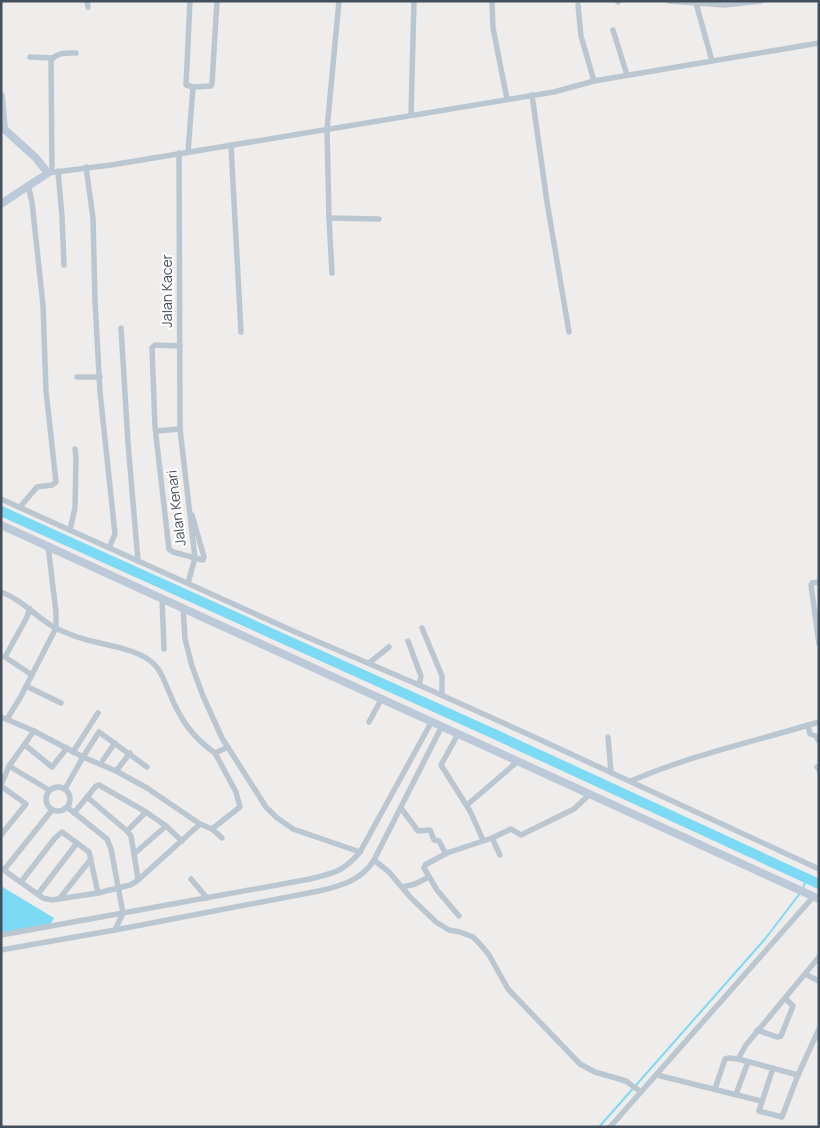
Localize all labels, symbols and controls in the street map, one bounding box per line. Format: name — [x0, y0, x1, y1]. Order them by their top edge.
street label: Jalan Kacer — [157, 254, 176, 328]
street label: Jalan Kenari — [161, 469, 190, 547]

